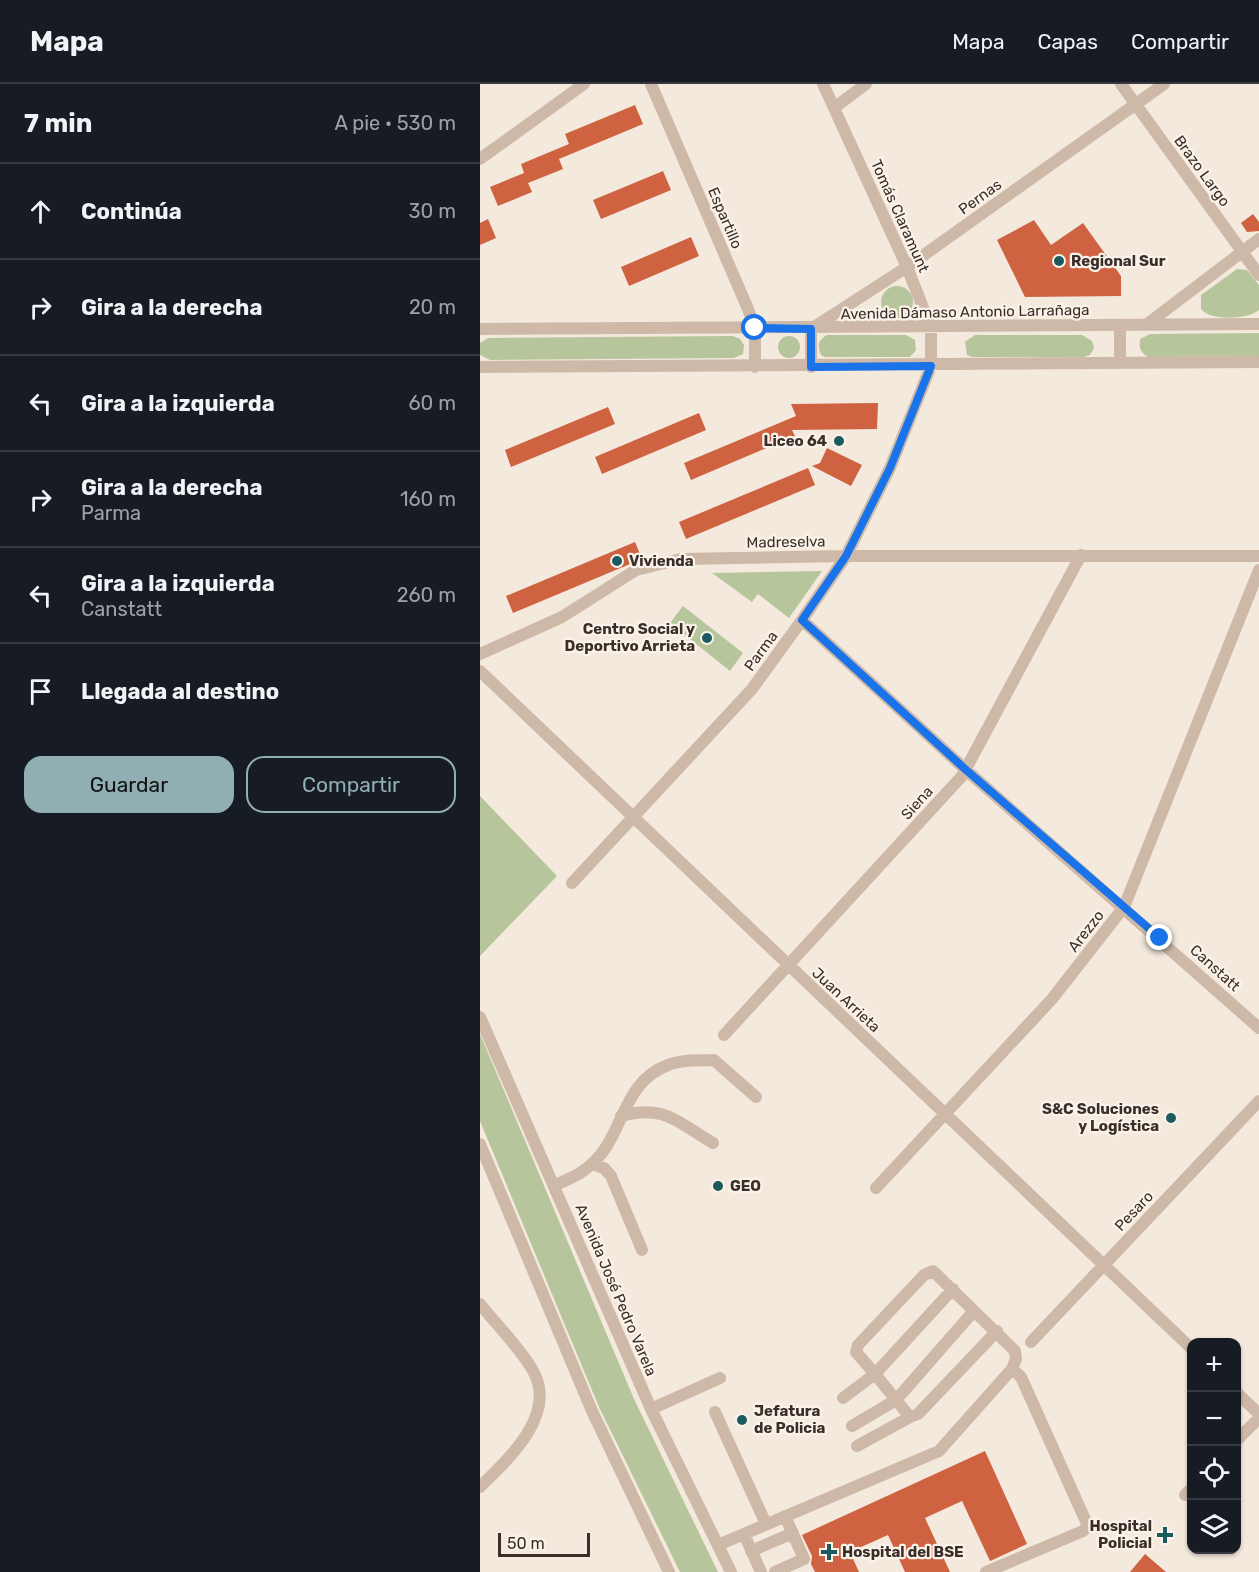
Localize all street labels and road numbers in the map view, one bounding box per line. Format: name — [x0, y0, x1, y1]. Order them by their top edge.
street label: Brazo Largo — [1170, 132, 1234, 210]
street label: Tomás Claramunt — [867, 157, 933, 275]
street label: Pernas — [955, 175, 1005, 219]
street label: Espartillo — [704, 185, 746, 251]
street label: Avenida Dámaso Antonio Larrañaga — [840, 301, 1090, 323]
street label: Madreselva — [746, 532, 826, 552]
street label: Parma — [740, 627, 782, 675]
street label: Siena — [897, 783, 937, 823]
street label: Arezzo — [1064, 907, 1108, 955]
street label: Canstatt — [1186, 941, 1244, 995]
street label: Juan Arrieta — [808, 964, 884, 1036]
street label: Pesaro — [1111, 1187, 1157, 1235]
street label: Avenida José Pedro Varela — [572, 1201, 660, 1379]

